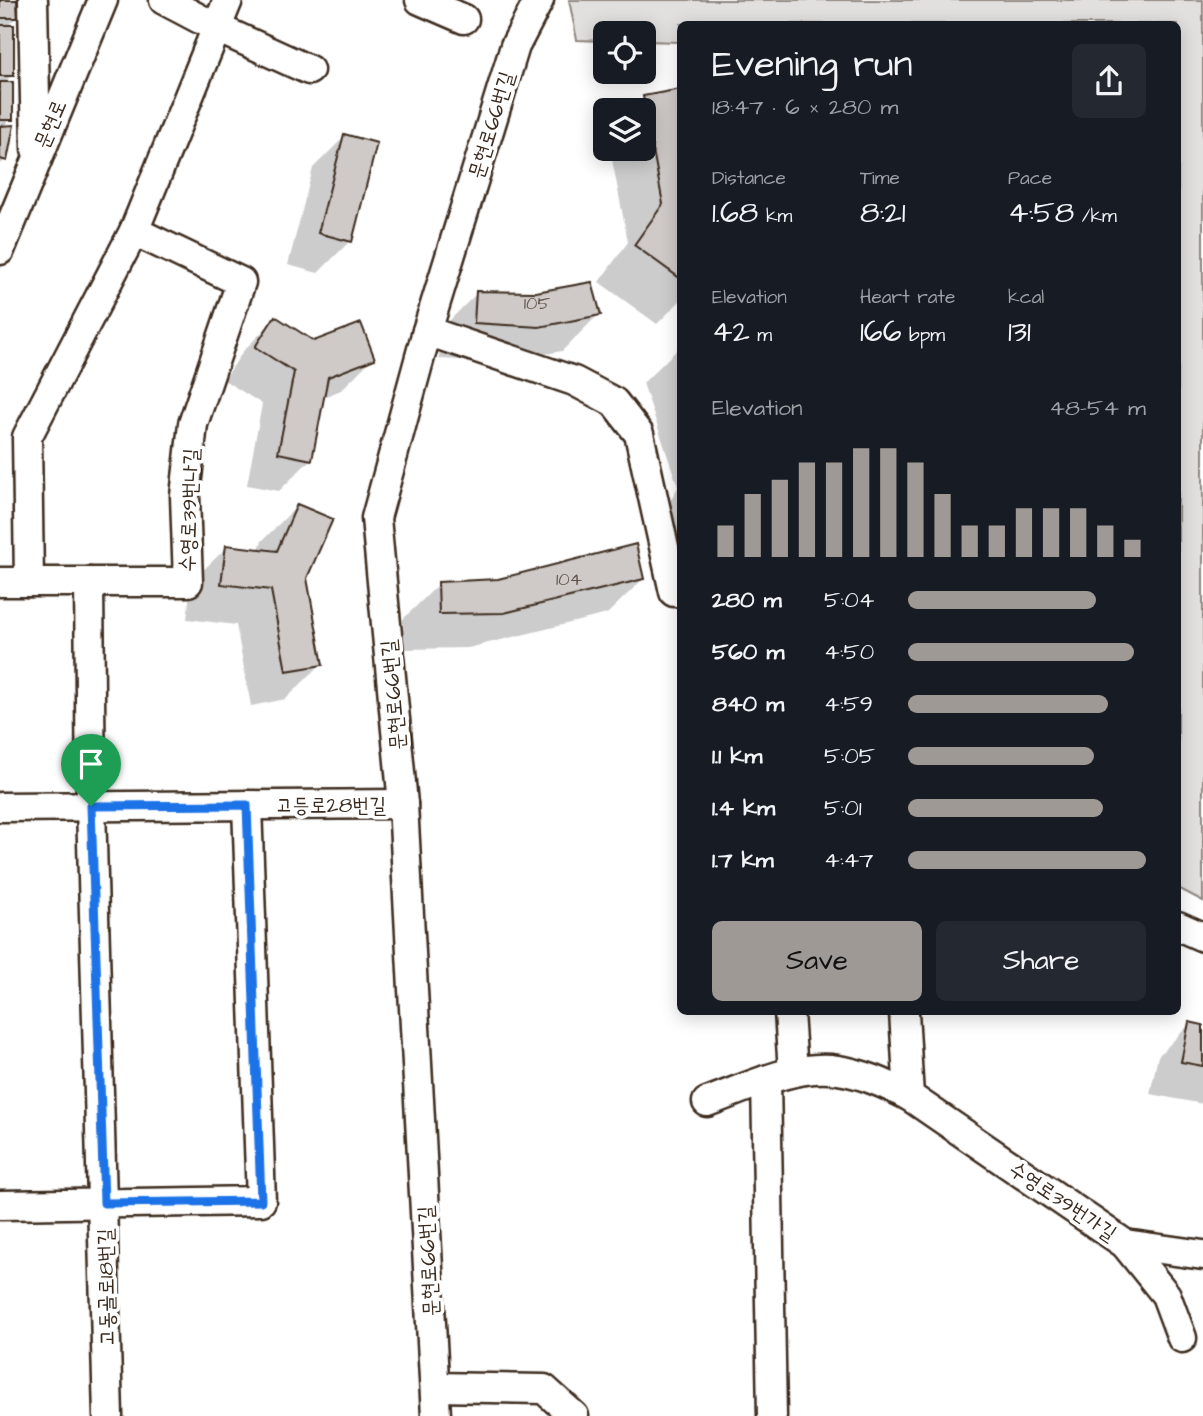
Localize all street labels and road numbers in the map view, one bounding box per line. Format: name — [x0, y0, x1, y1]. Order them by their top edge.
street label: 문현로66번길 — [461, 68, 522, 182]
street label: 문현로 — [27, 95, 74, 153]
street label: 수영로39번나길 — [173, 447, 206, 573]
street label: 문현로66번길 — [374, 638, 413, 751]
street label: 고등로28번길 — [276, 791, 386, 820]
street label: 수영로39번가길 — [1003, 1155, 1122, 1248]
street label: 문현로66번길 — [411, 1205, 446, 1317]
street label: 고동골로18번길 — [91, 1228, 122, 1346]

